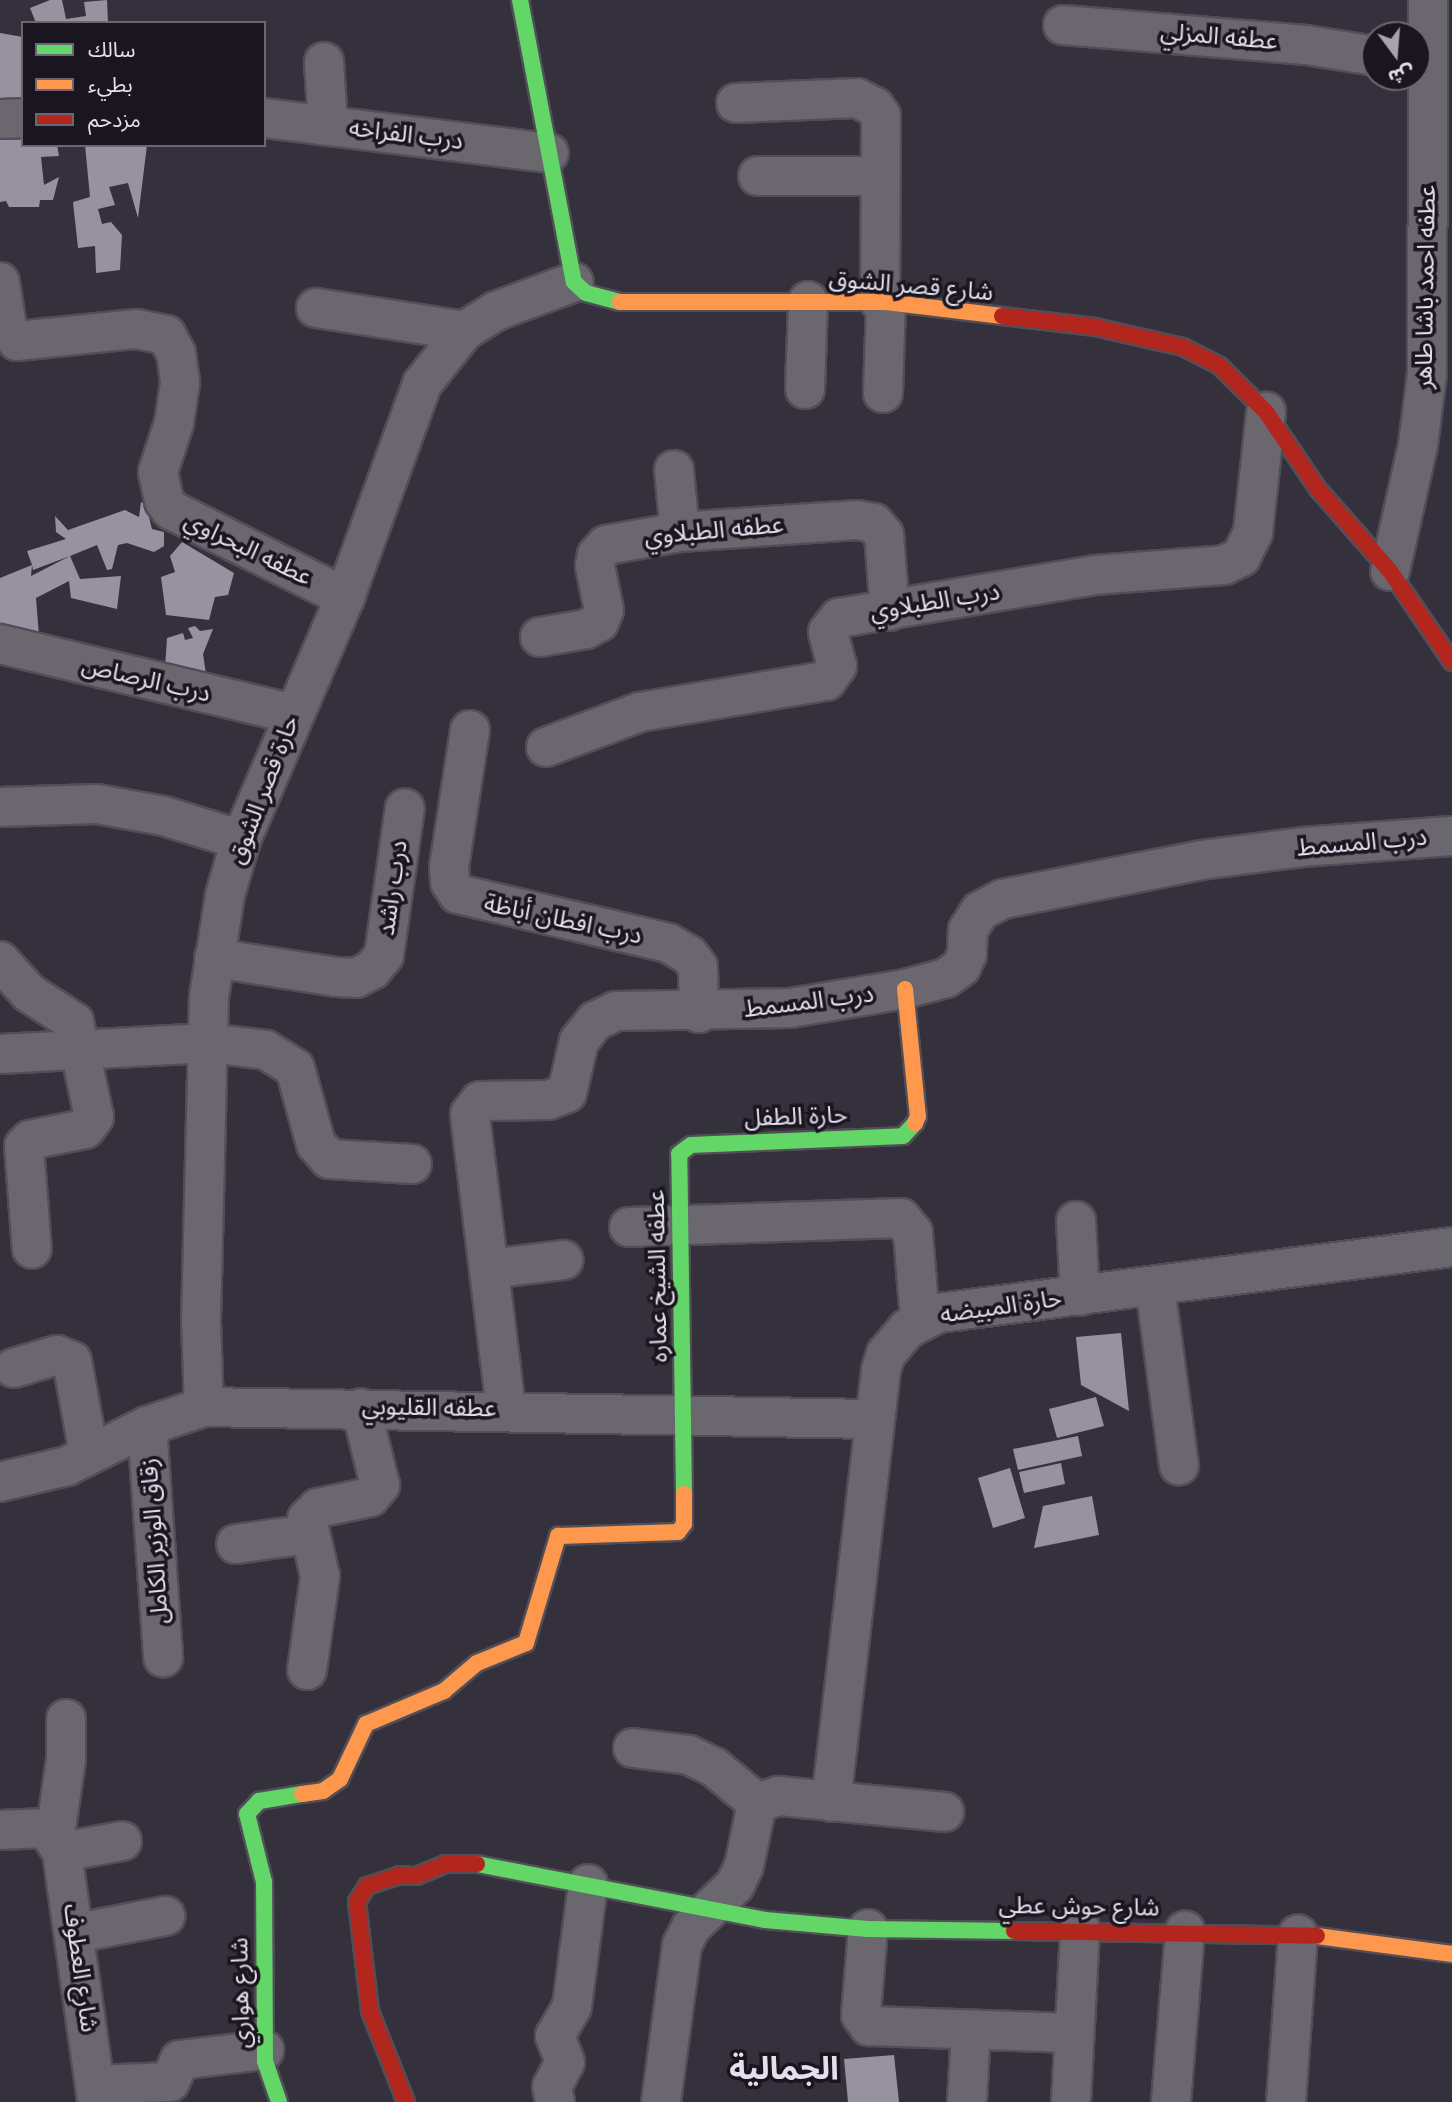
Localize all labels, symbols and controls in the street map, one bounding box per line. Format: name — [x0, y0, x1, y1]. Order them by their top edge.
street label: عطفه المزلي — [1159, 18, 1279, 56]
legend — [21, 21, 266, 147]
north arrow — [1361, 21, 1431, 91]
text: سالك — [88, 37, 135, 63]
text: ش — [1386, 60, 1417, 89]
text: بطيء — [88, 72, 133, 98]
text: مزدحم — [88, 107, 141, 133]
street label: درب الفراخه — [347, 114, 465, 156]
street label: عطفه احمد باشا طاهر — [1410, 185, 1442, 389]
street label: شارع قصر الشوق — [828, 264, 994, 308]
street label: عطفه البحراوي — [180, 506, 316, 592]
street label: عطفه الطبلاوي — [643, 511, 785, 551]
street label: درب الطبلاوي — [868, 578, 1002, 626]
street label: درب الرصاص — [79, 651, 213, 709]
street label: حارة قصر الشوق — [222, 712, 306, 868]
street label: درب المسمط — [1296, 823, 1428, 863]
street label: درب راشد — [372, 838, 414, 938]
street label: درب افطان أباظة — [481, 889, 645, 951]
street label: درب المسمط — [742, 980, 876, 1024]
street label: حارة الطفل — [744, 1101, 848, 1133]
street label: عطفه الشيخ عماره — [642, 1189, 674, 1363]
street label: حارة المبيضه — [938, 1284, 1064, 1330]
street label: عطفه القليوبي — [362, 1392, 496, 1424]
street label: زقاق الوزير الكامل — [135, 1457, 175, 1625]
street label: شارع حوش عطي — [998, 1891, 1160, 1923]
street label: شارع العطوف — [57, 1902, 103, 2034]
street label: شارع هواري — [226, 1937, 256, 2049]
district label: الجمالية — [729, 2049, 839, 2087]

